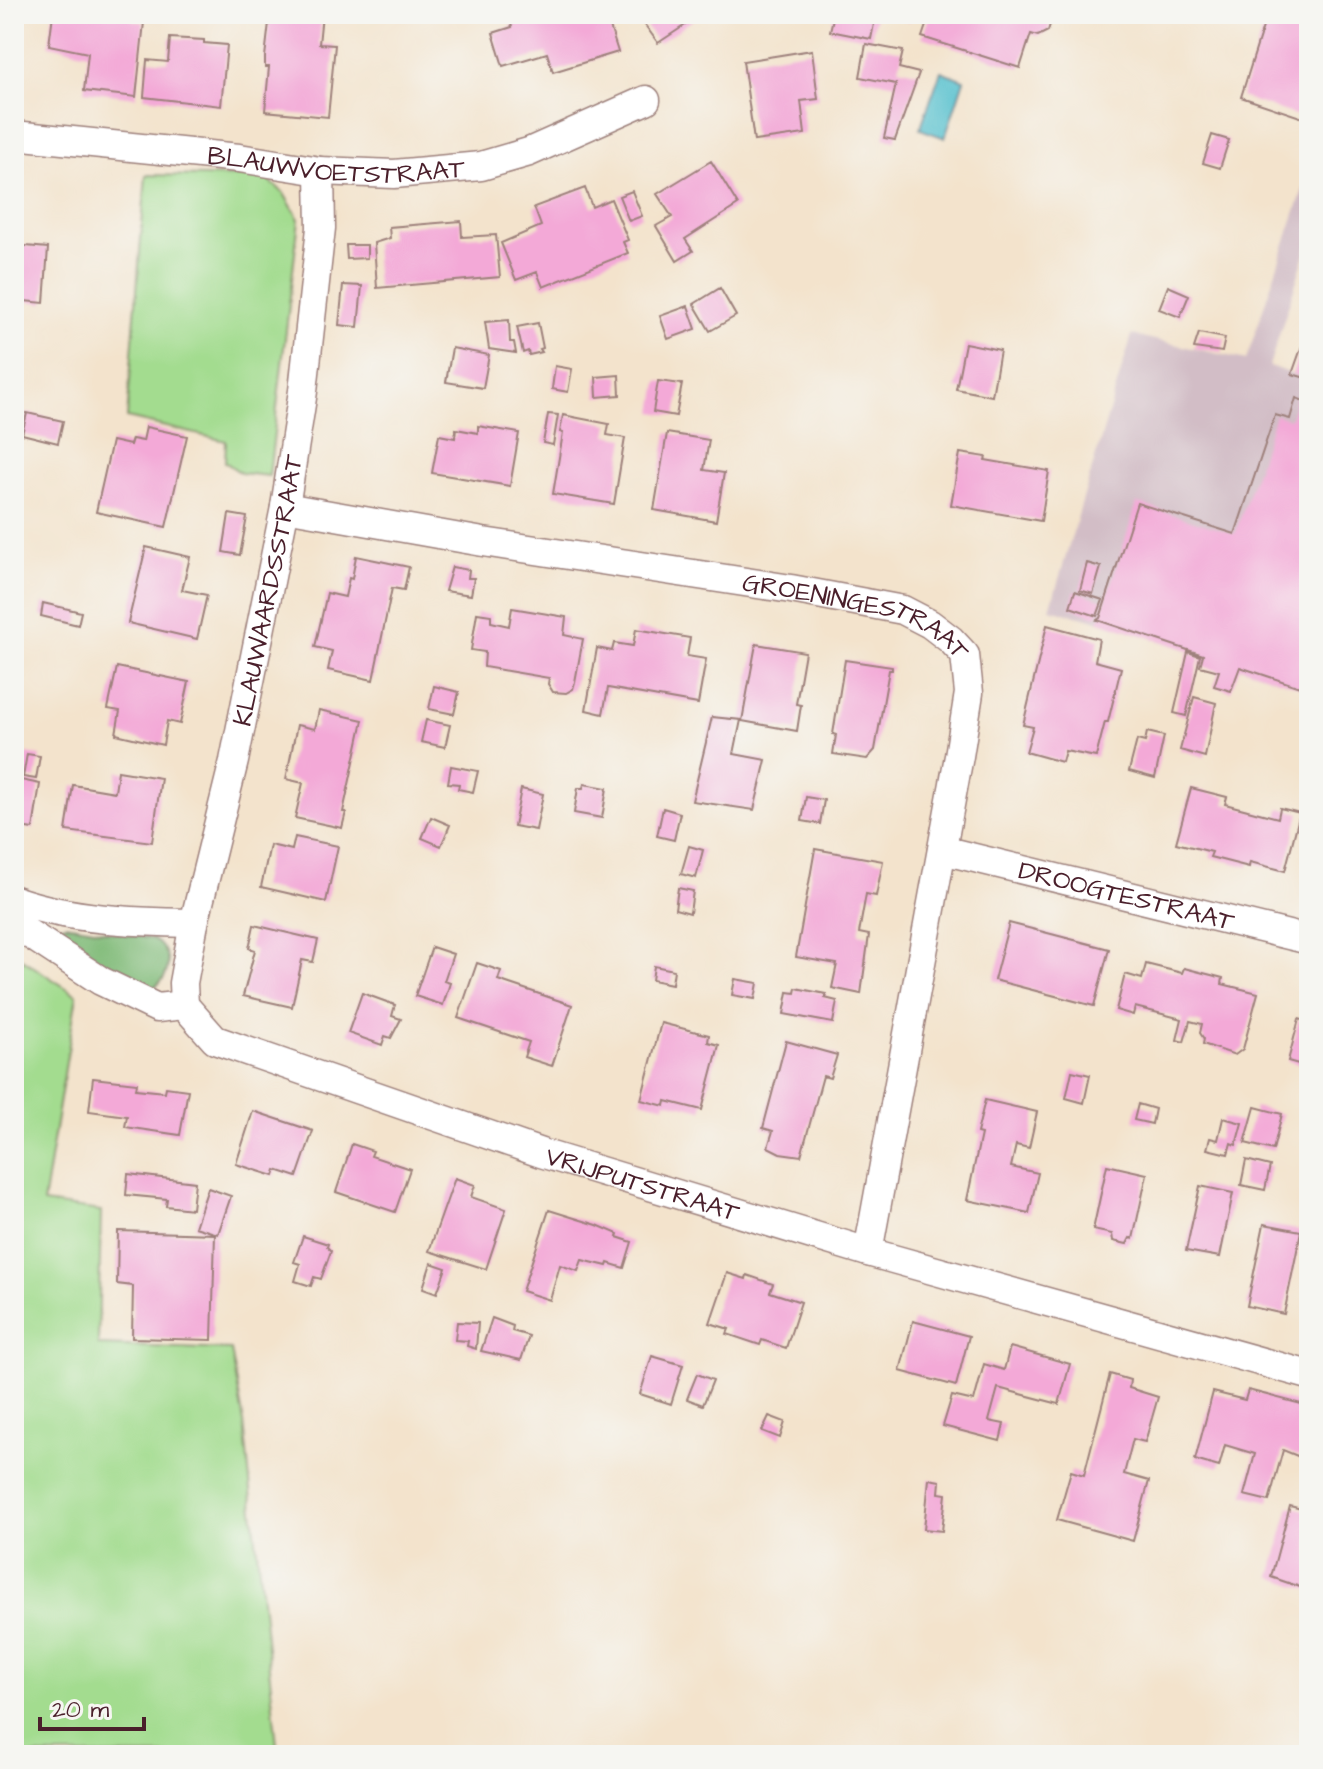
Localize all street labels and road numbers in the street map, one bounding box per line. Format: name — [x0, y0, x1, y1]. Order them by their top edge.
street label: BLAUWVOETSTRAAT — [206, 138, 467, 193]
street label: KLAUWAARDSSTRAAT — [224, 451, 312, 729]
street label: GROENINGESTRAAT — [740, 565, 978, 669]
street label: DROOGTESTRAAT — [1015, 852, 1239, 940]
street label: VRIJPUTSTRAAT — [541, 1138, 745, 1231]

